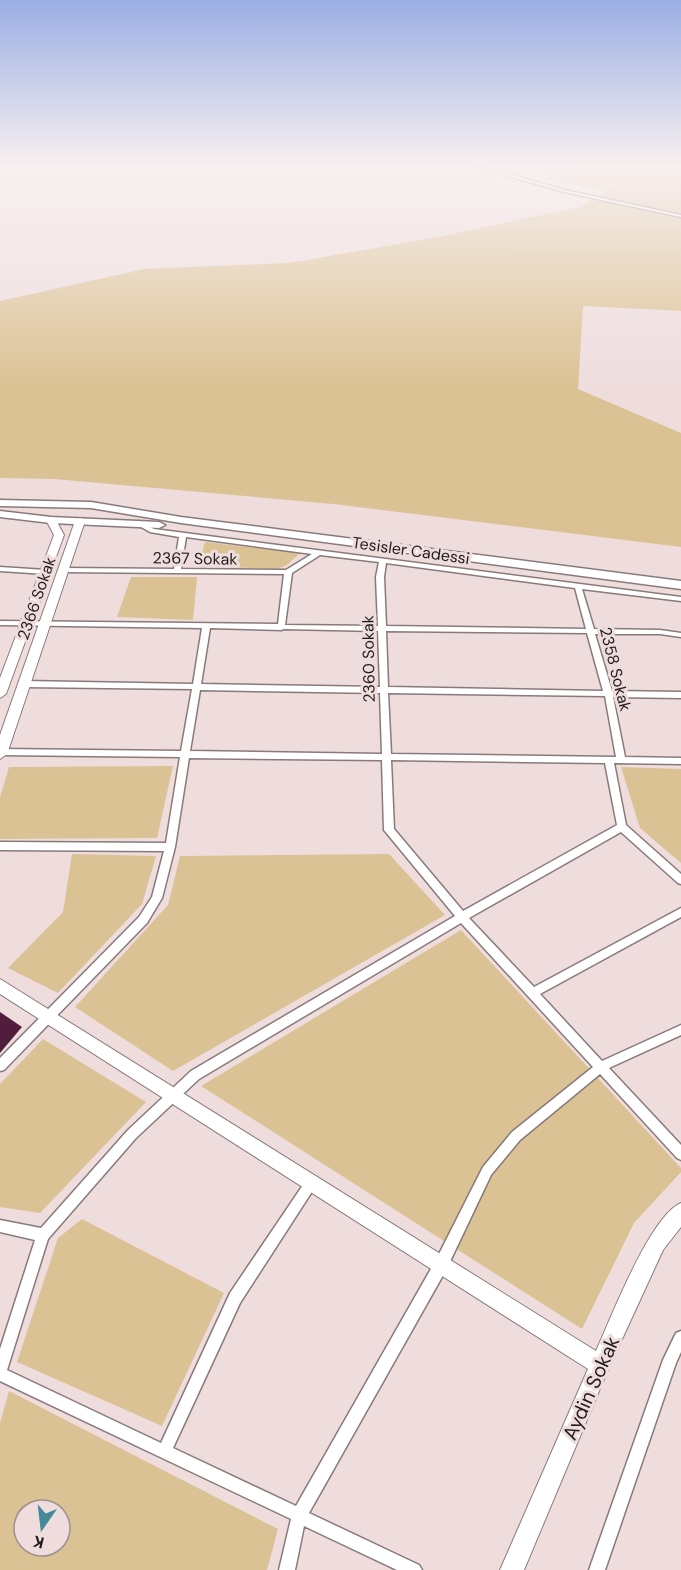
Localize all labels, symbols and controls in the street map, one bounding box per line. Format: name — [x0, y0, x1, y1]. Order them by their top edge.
street label: Tesisler Cadessi — [351, 532, 471, 569]
street label: 2367 Sokak — [152, 547, 237, 570]
street label: 2366 Sokak — [12, 554, 60, 643]
street label: 2360 Sokak — [357, 615, 380, 703]
street label: 2358 Sokak — [595, 625, 636, 713]
street label: Aydin Sokak — [557, 1332, 625, 1444]
north arrow — [12, 1498, 72, 1558]
text: K — [30, 1530, 46, 1554]

